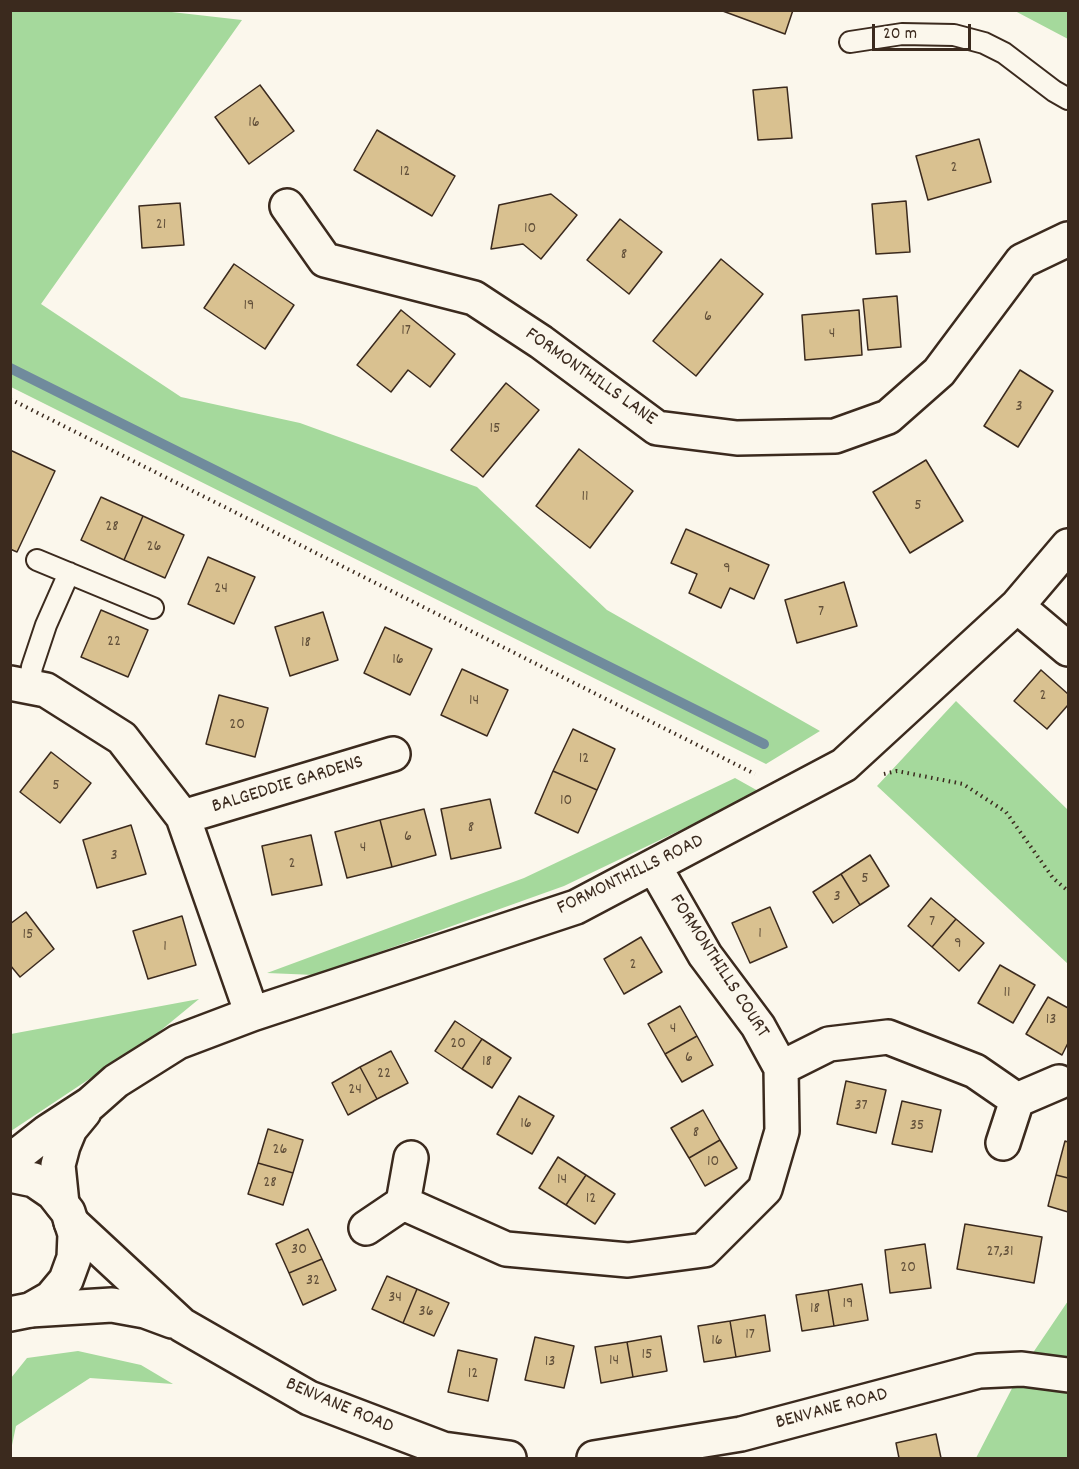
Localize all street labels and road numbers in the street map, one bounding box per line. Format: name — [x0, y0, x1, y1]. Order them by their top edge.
street label: FORMONTHILLS LANE — [519, 324, 661, 432]
street label: BALGEDDIE GARDENS — [209, 752, 367, 820]
street label: FORMONTHILLS ROAD — [554, 830, 708, 922]
street label: FORMONTHILLS COURT — [663, 891, 773, 1043]
street label: BENVANE ROAD — [281, 1373, 397, 1441]
street label: BENVANE ROAD — [773, 1384, 891, 1436]

